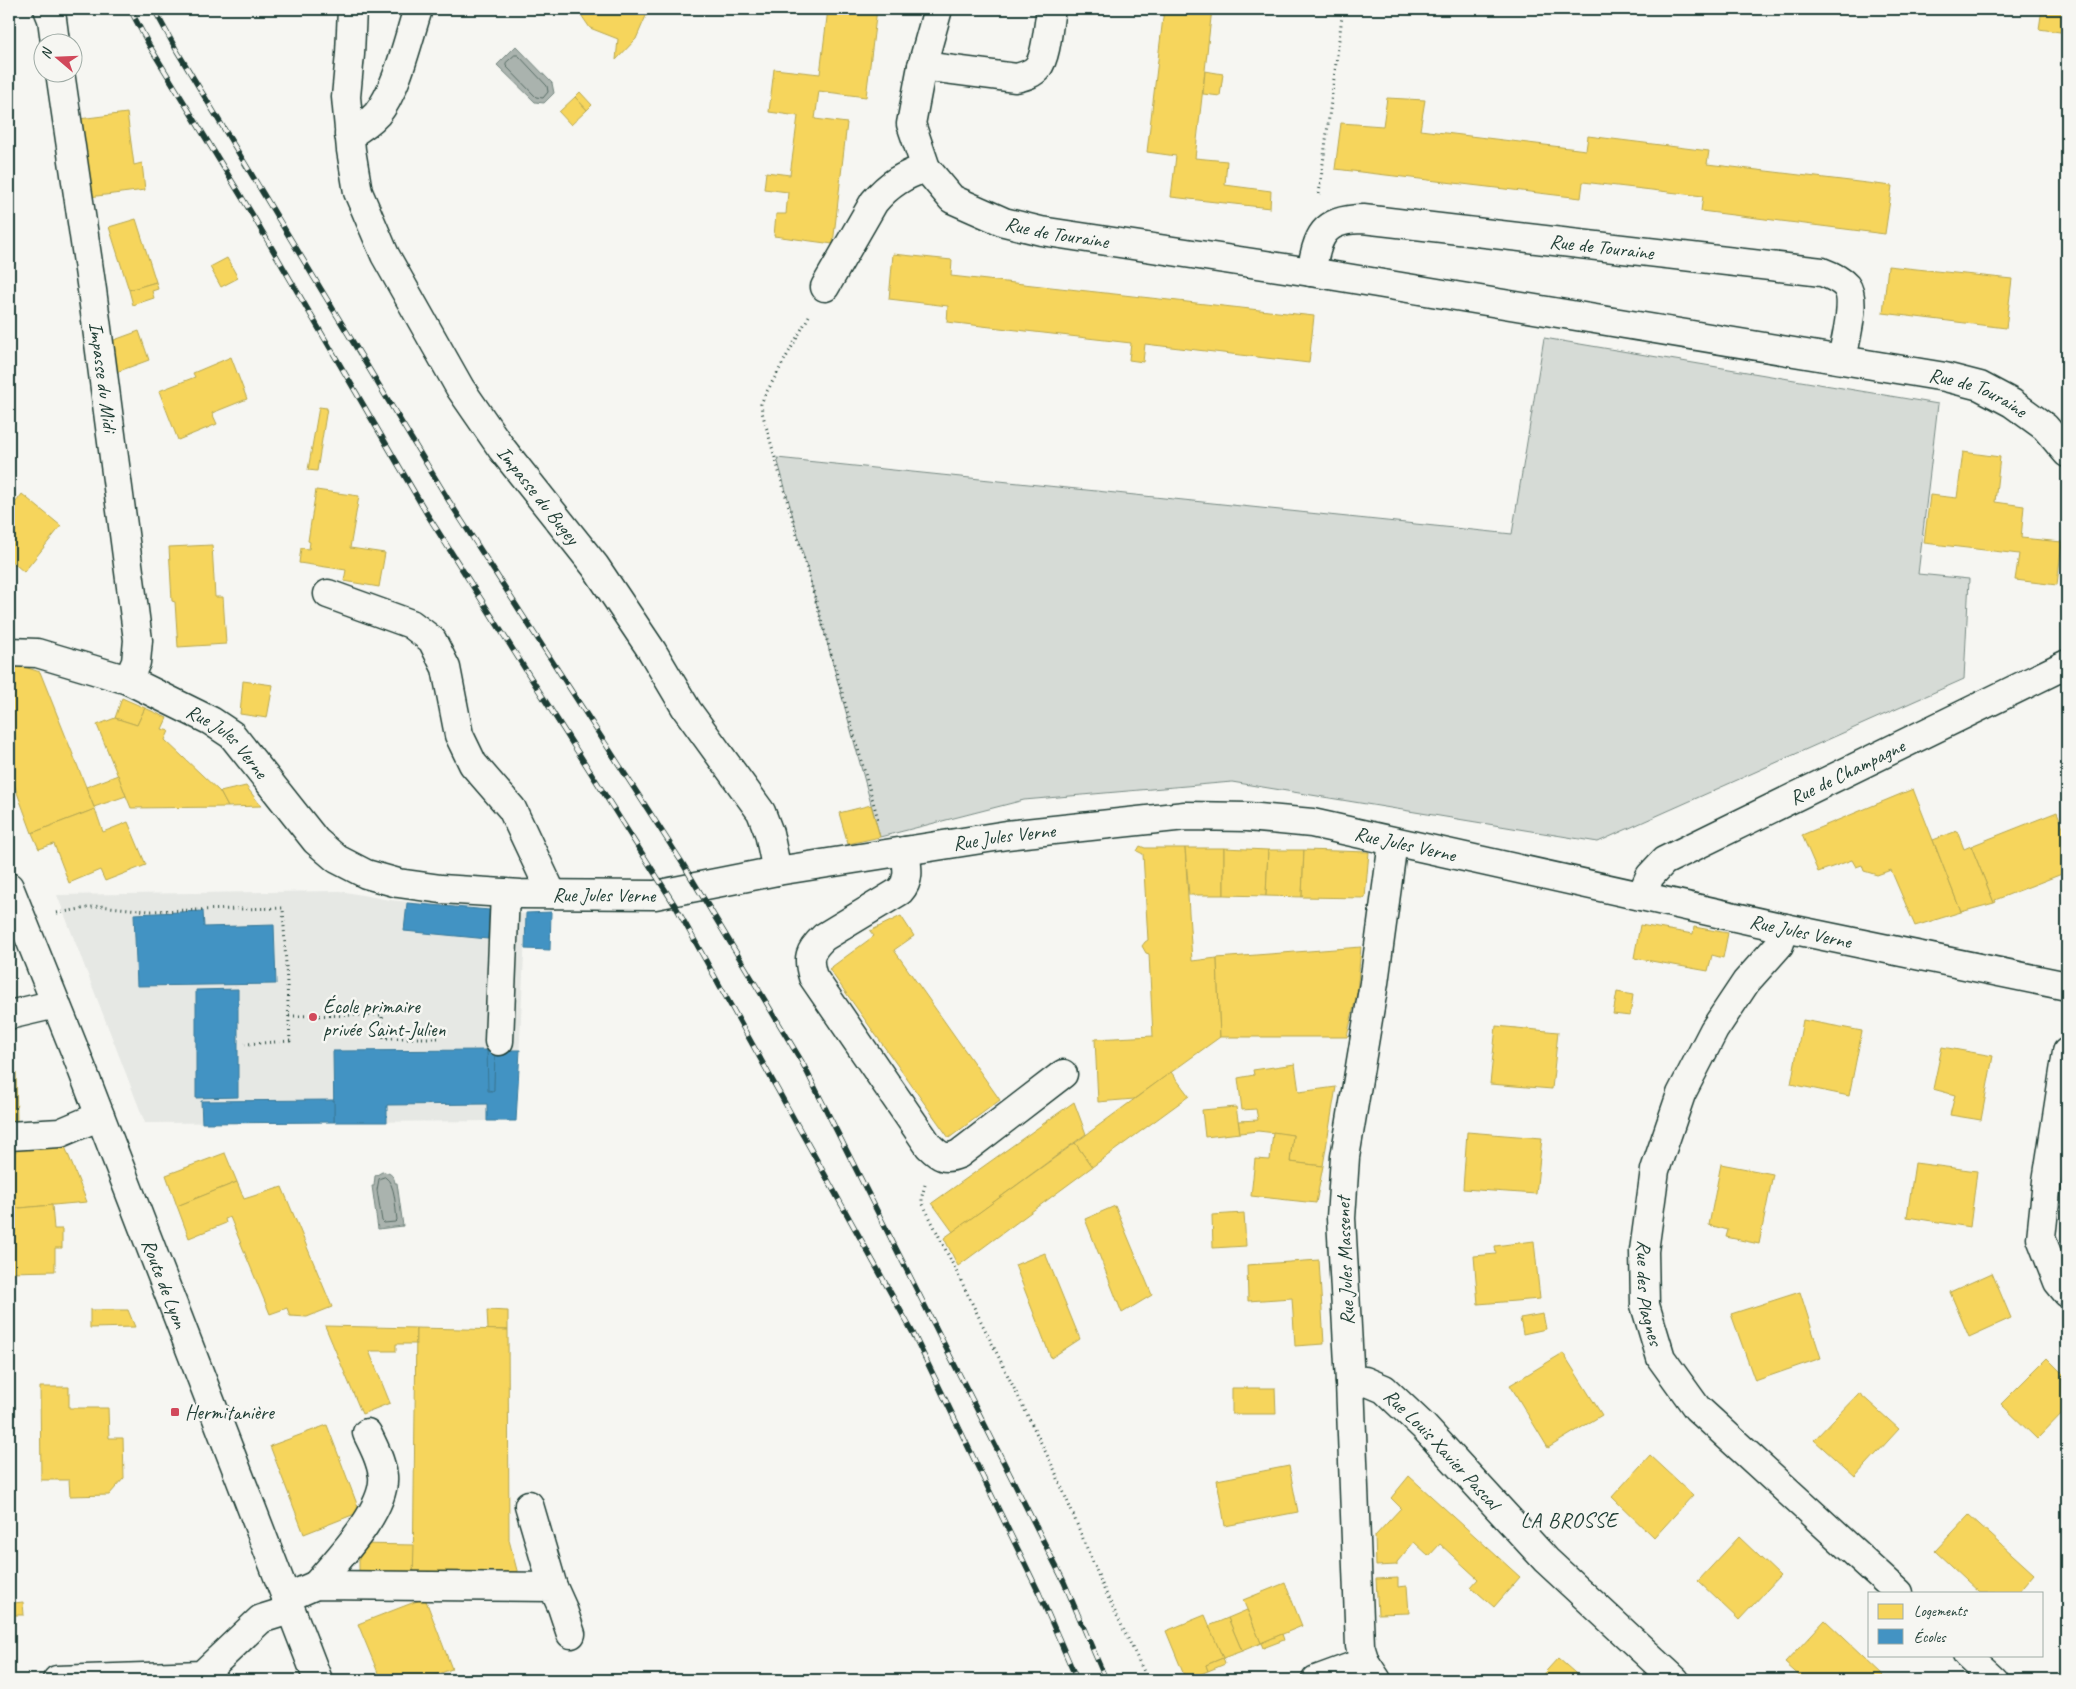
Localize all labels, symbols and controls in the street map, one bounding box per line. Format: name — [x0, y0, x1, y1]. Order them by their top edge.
north arrow — [32, 32, 82, 82]
text: N — [37, 45, 56, 61]
street label: Rue de Touraine — [1003, 210, 1112, 254]
street label: Rue de Touraine — [1548, 228, 1657, 265]
street label: Impasse du Midi — [84, 320, 123, 436]
street label: Rue de Touraine — [1927, 362, 2034, 423]
street label: Impasse du Bugey — [492, 441, 587, 551]
street label: Rue Jules Verne — [182, 698, 275, 784]
street label: Rue de Champagne — [1785, 732, 1910, 810]
street label: Rue Jules Verne — [951, 817, 1058, 856]
street label: Rue Jules Verne — [1352, 820, 1460, 867]
street label: Rue Jules Verne — [552, 882, 657, 908]
street label: Rue Jules Verne — [1748, 908, 1855, 954]
place label: École primaire privée Saint-Julien — [323, 994, 447, 1042]
marker: École primaire privée Saint-Julien — [307, 1011, 319, 1023]
street label: Rue Jules Massenet — [1330, 1193, 1360, 1326]
street label: Route de Lyon — [136, 1235, 194, 1333]
street label: Rue des Plagnes — [1631, 1239, 1670, 1350]
street label: Rue Louis Xavier Pascal — [1379, 1383, 1508, 1517]
place label: Hermitanière — [185, 1400, 275, 1425]
marker: Hermitanière — [169, 1406, 181, 1418]
district label: LA BROSSE — [1520, 1507, 1619, 1533]
legend — [1868, 1592, 2044, 1656]
text: Logements — [1914, 1602, 1969, 1621]
text: Écoles — [1914, 1628, 1947, 1647]

